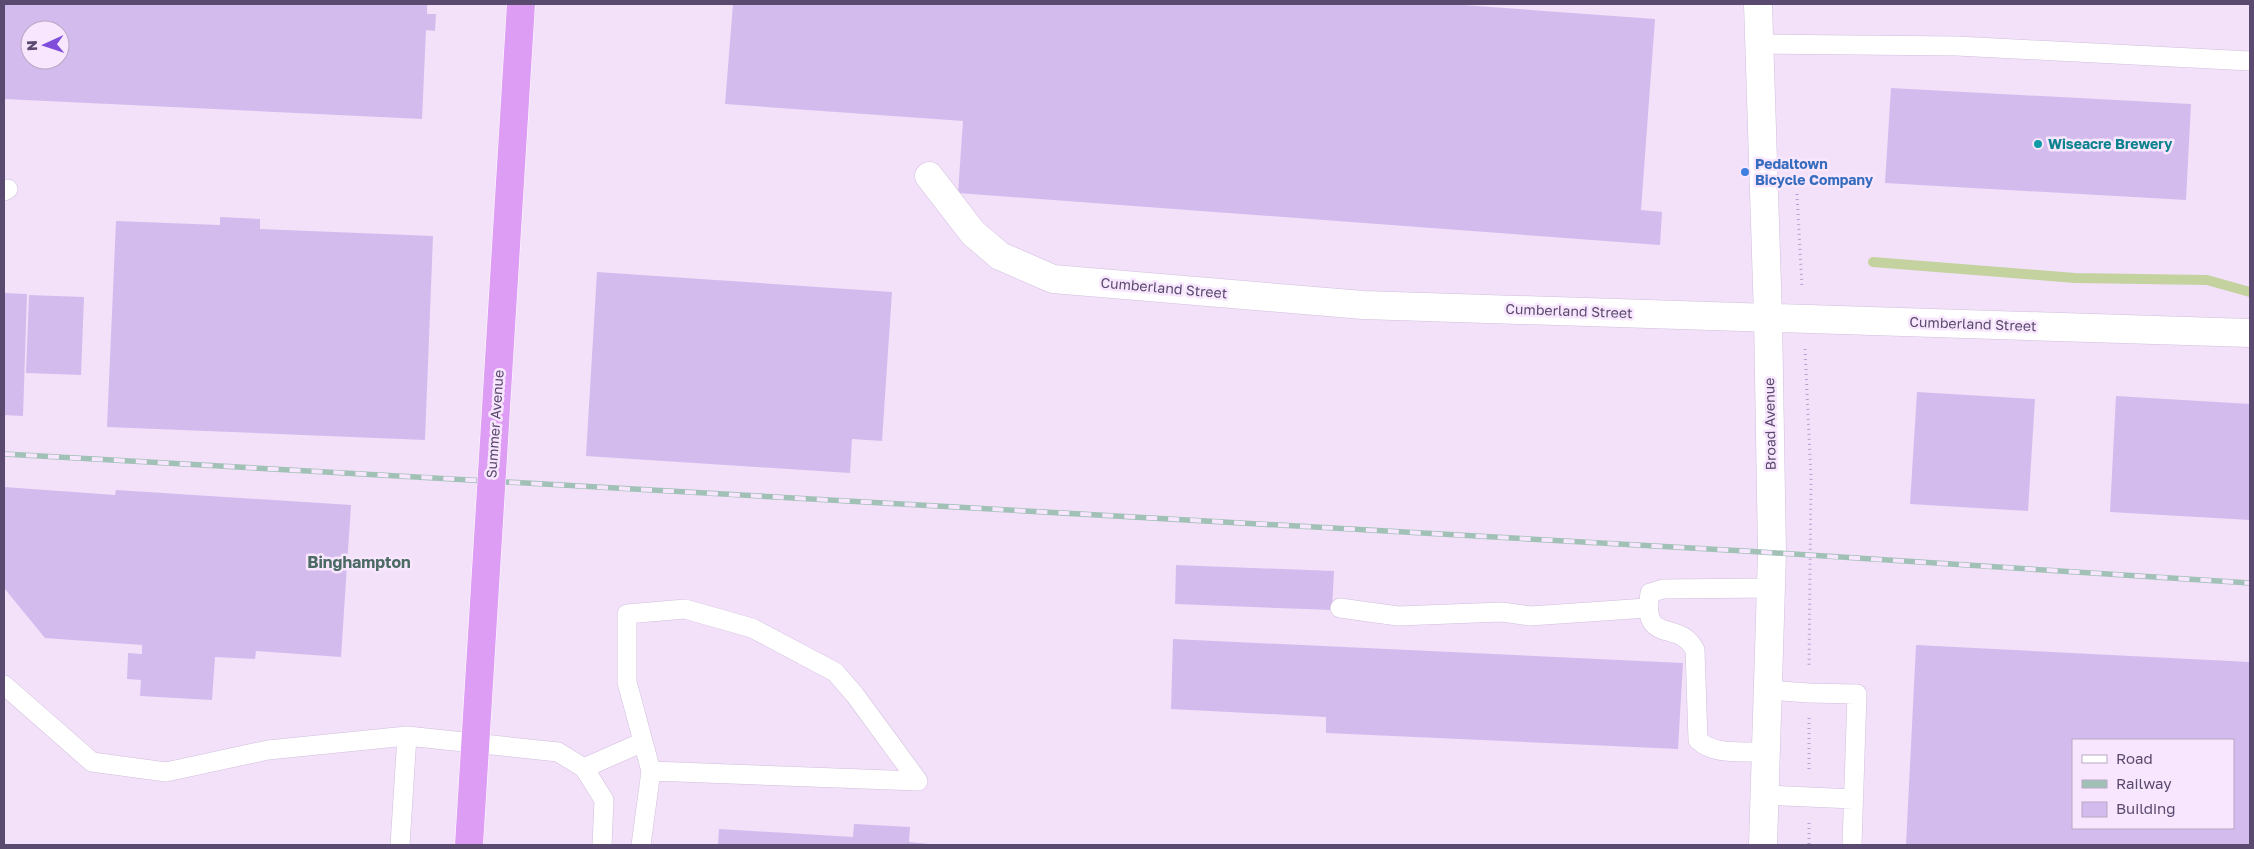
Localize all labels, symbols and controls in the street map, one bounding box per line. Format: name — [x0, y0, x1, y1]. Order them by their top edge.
north arrow — [20, 20, 70, 70]
text: N — [23, 40, 40, 51]
place label: Wiseacre Brewery — [2048, 135, 2173, 152]
marker: Wiseacre Brewery — [2032, 138, 2044, 150]
place label: Pedaltown Bicycle Company — [1755, 155, 1874, 188]
marker: Pedaltown Bicycle Company — [1739, 166, 1751, 178]
street label: Cumberland Street — [1100, 273, 1228, 302]
street label: Cumberland Street — [1505, 300, 1633, 321]
street label: Cumberland Street — [1909, 313, 2037, 334]
street label: Summer Avenue — [482, 369, 507, 479]
street label: Broad Avenue — [1760, 378, 1779, 470]
district label: Binghampton — [307, 552, 411, 572]
legend — [2072, 739, 2234, 829]
text: Road — [2116, 749, 2153, 767]
text: Railway — [2116, 774, 2172, 792]
text: Building — [2116, 799, 2176, 817]

